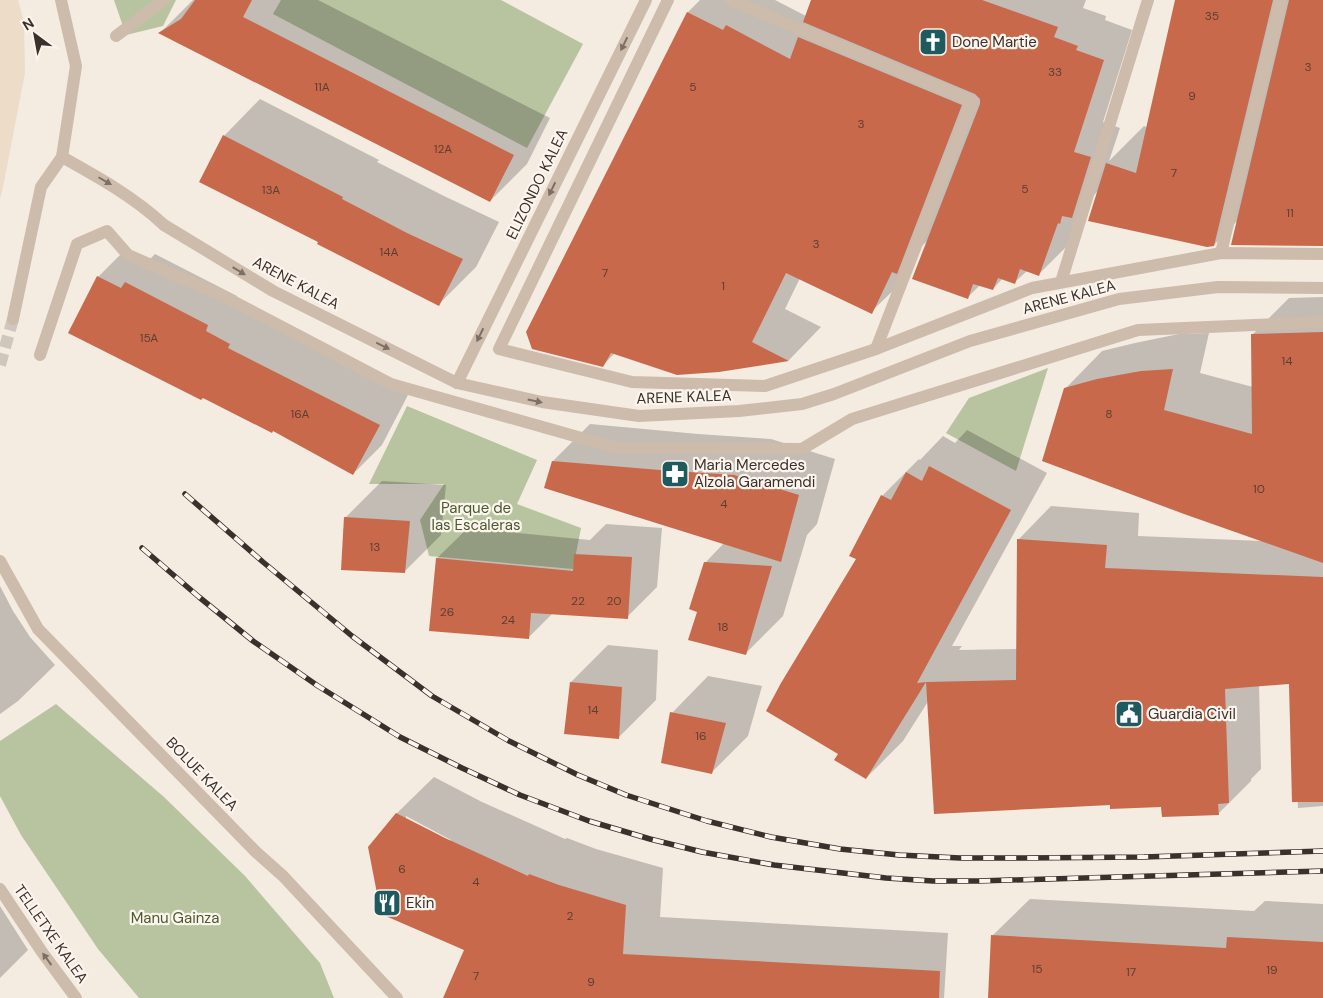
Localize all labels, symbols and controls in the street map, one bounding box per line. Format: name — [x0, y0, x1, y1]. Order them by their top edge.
house number: 35 — [1205, 8, 1219, 24]
north arrow — [10, 10, 60, 60]
text: N — [19, 14, 37, 34]
church icon: Done Martie — [918, 27, 948, 57]
place label: Done Martie — [952, 32, 1037, 52]
one-way arrow — [620, 37, 628, 51]
house number: 3 — [1304, 59, 1312, 75]
house number: 33 — [1048, 64, 1062, 80]
house number: 11A — [314, 79, 330, 95]
house number: 5 — [689, 79, 697, 95]
house number: 9 — [1188, 88, 1196, 104]
house number: 3 — [857, 116, 865, 132]
street label: ELIZONDO KALEA — [502, 125, 572, 243]
house number: 12A — [434, 141, 452, 157]
house number: 7 — [1171, 165, 1177, 181]
one-way arrow — [97, 177, 112, 185]
house number: 5 — [1021, 181, 1029, 197]
house number: 13A — [262, 182, 280, 198]
one-way arrow — [548, 182, 556, 196]
house number: 11 — [1286, 205, 1294, 221]
house number: 3 — [812, 236, 820, 252]
house number: 14A — [380, 244, 399, 260]
street label: ARENE KALEA — [249, 252, 343, 314]
house number: 7 — [602, 265, 608, 281]
one-way arrow — [233, 266, 246, 276]
street label: ARENE KALEA — [1020, 275, 1118, 319]
house number: 1 — [721, 278, 725, 294]
one-way arrow — [476, 328, 484, 342]
house number: 15A — [140, 330, 158, 346]
one-way arrow — [376, 342, 390, 350]
house number: 14 — [1281, 353, 1293, 369]
street label: ARENE KALEA — [636, 385, 732, 409]
one-way arrow — [527, 397, 543, 405]
house number: 16A — [291, 406, 309, 422]
house number: 8 — [1105, 406, 1113, 422]
place label: Maria Mercedes Alzola Garamendi — [694, 455, 815, 492]
pharmacy icon: Maria Mercedes Alzola Garamendi — [660, 459, 690, 489]
house number: 10 — [1253, 481, 1265, 497]
house number: 4 — [720, 496, 728, 512]
park label: Parque de las Escaleras — [432, 498, 520, 535]
house number: 13 — [370, 539, 380, 555]
house number: 22 — [571, 593, 585, 609]
house number: 20 — [606, 593, 622, 609]
house number: 26 — [440, 604, 454, 620]
house number: 24 — [501, 612, 515, 628]
house number: 18 — [717, 619, 729, 635]
public building icon: Guardia Civil — [1114, 699, 1144, 729]
house number: 14 — [587, 702, 599, 718]
place label: Guardia Civil — [1148, 704, 1236, 724]
house number: 16 — [695, 728, 707, 744]
street label: BOLUE KALEA — [162, 733, 242, 815]
house number: 6 — [398, 861, 406, 877]
house number: 4 — [472, 874, 480, 890]
street label: TELLETXE KALEA — [9, 881, 93, 987]
restaurant icon: Ekin — [372, 888, 402, 918]
place label: Ekin — [406, 893, 434, 913]
park label: Manu Gainza — [131, 908, 219, 928]
house number: 2 — [567, 908, 574, 924]
one-way arrow — [42, 952, 52, 965]
house number: 15 — [1031, 961, 1043, 977]
house number: 19 — [1266, 962, 1278, 978]
house number: 17 — [1126, 964, 1136, 980]
house number: 7 — [473, 968, 479, 984]
house number: 9 — [587, 974, 595, 990]

